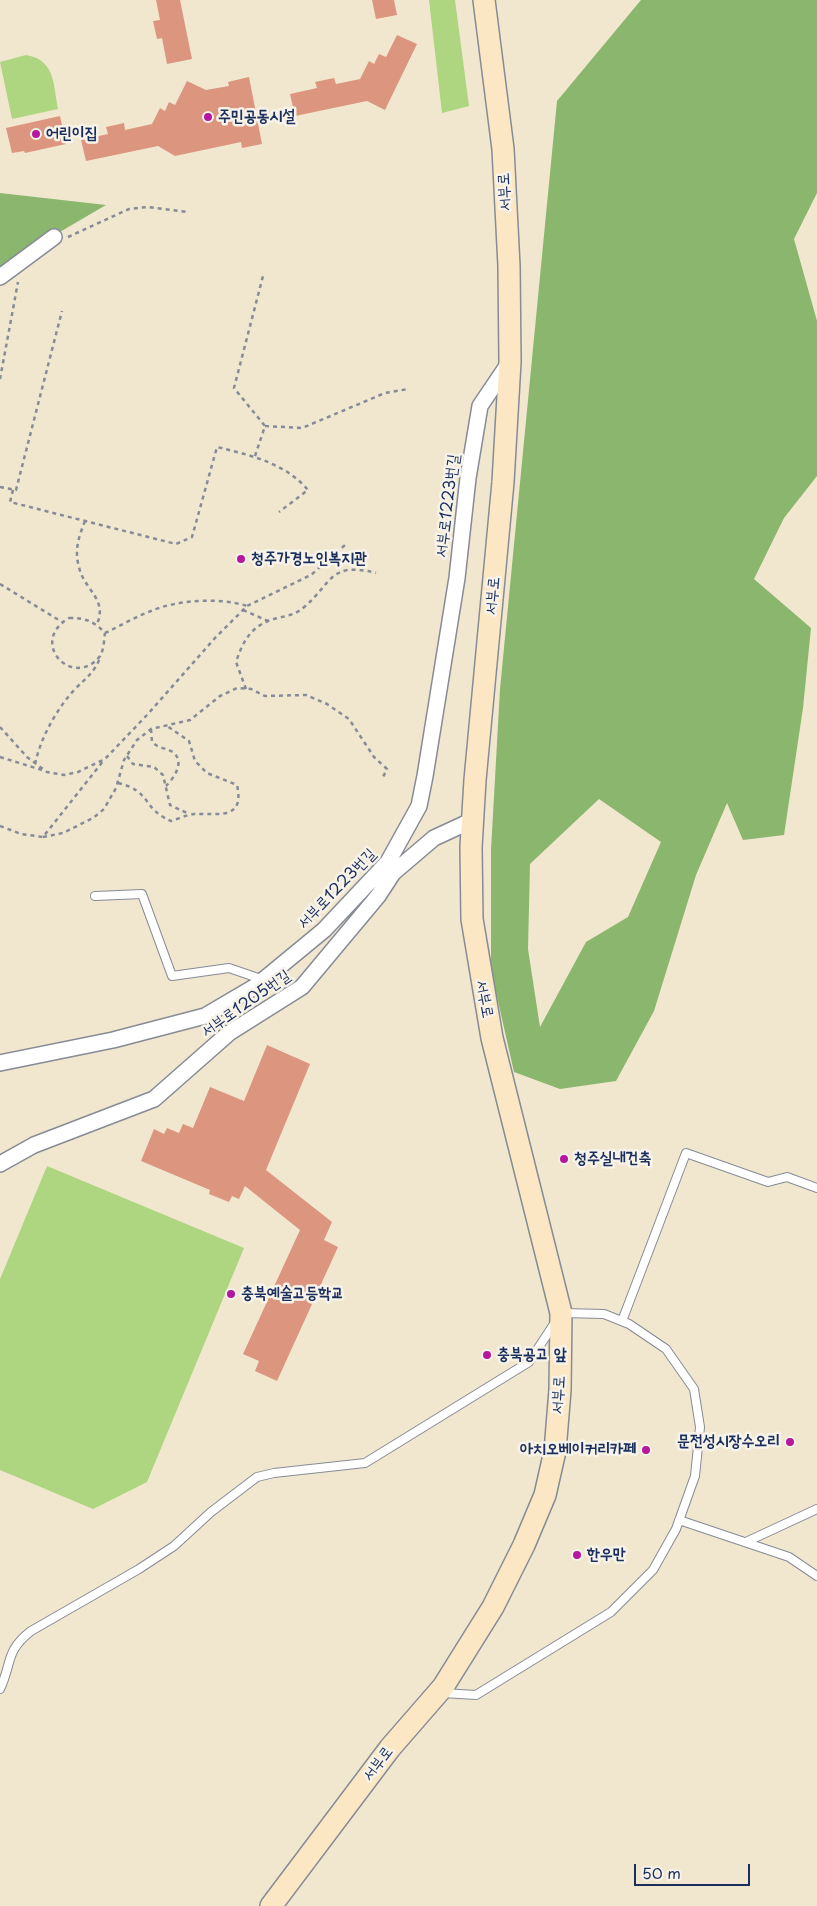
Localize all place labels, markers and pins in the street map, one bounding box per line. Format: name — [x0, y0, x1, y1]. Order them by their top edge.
place label: 주민공동시설 — [218, 107, 295, 127]
marker: 주민공동시설 — [202, 111, 214, 123]
place label: 어린이집 — [46, 124, 98, 144]
marker: 어린이집 — [30, 128, 42, 140]
place label: 청주가경노인복지관 — [251, 549, 367, 569]
marker: 청주가경노인복지관 — [235, 553, 247, 565]
place label: 청주실내건축 — [574, 1149, 651, 1169]
marker: 청주실내건축 — [558, 1153, 570, 1165]
place label: 충북예술고등학교 — [241, 1284, 344, 1304]
marker: 충북예술고등학교 — [225, 1288, 237, 1300]
place label: 충북공고 앞 — [497, 1345, 567, 1365]
marker: 충북공고 앞 — [481, 1349, 493, 1361]
place label: 문전성시장수오리 — [677, 1432, 780, 1452]
marker: 문전성시장수오리 — [784, 1436, 796, 1448]
place label: 아치오베이커리카페 — [520, 1440, 636, 1460]
marker: 아치오베이커리카페 — [640, 1444, 652, 1456]
place label: 한우만 — [587, 1545, 626, 1565]
marker: 한우만 — [571, 1549, 583, 1561]

